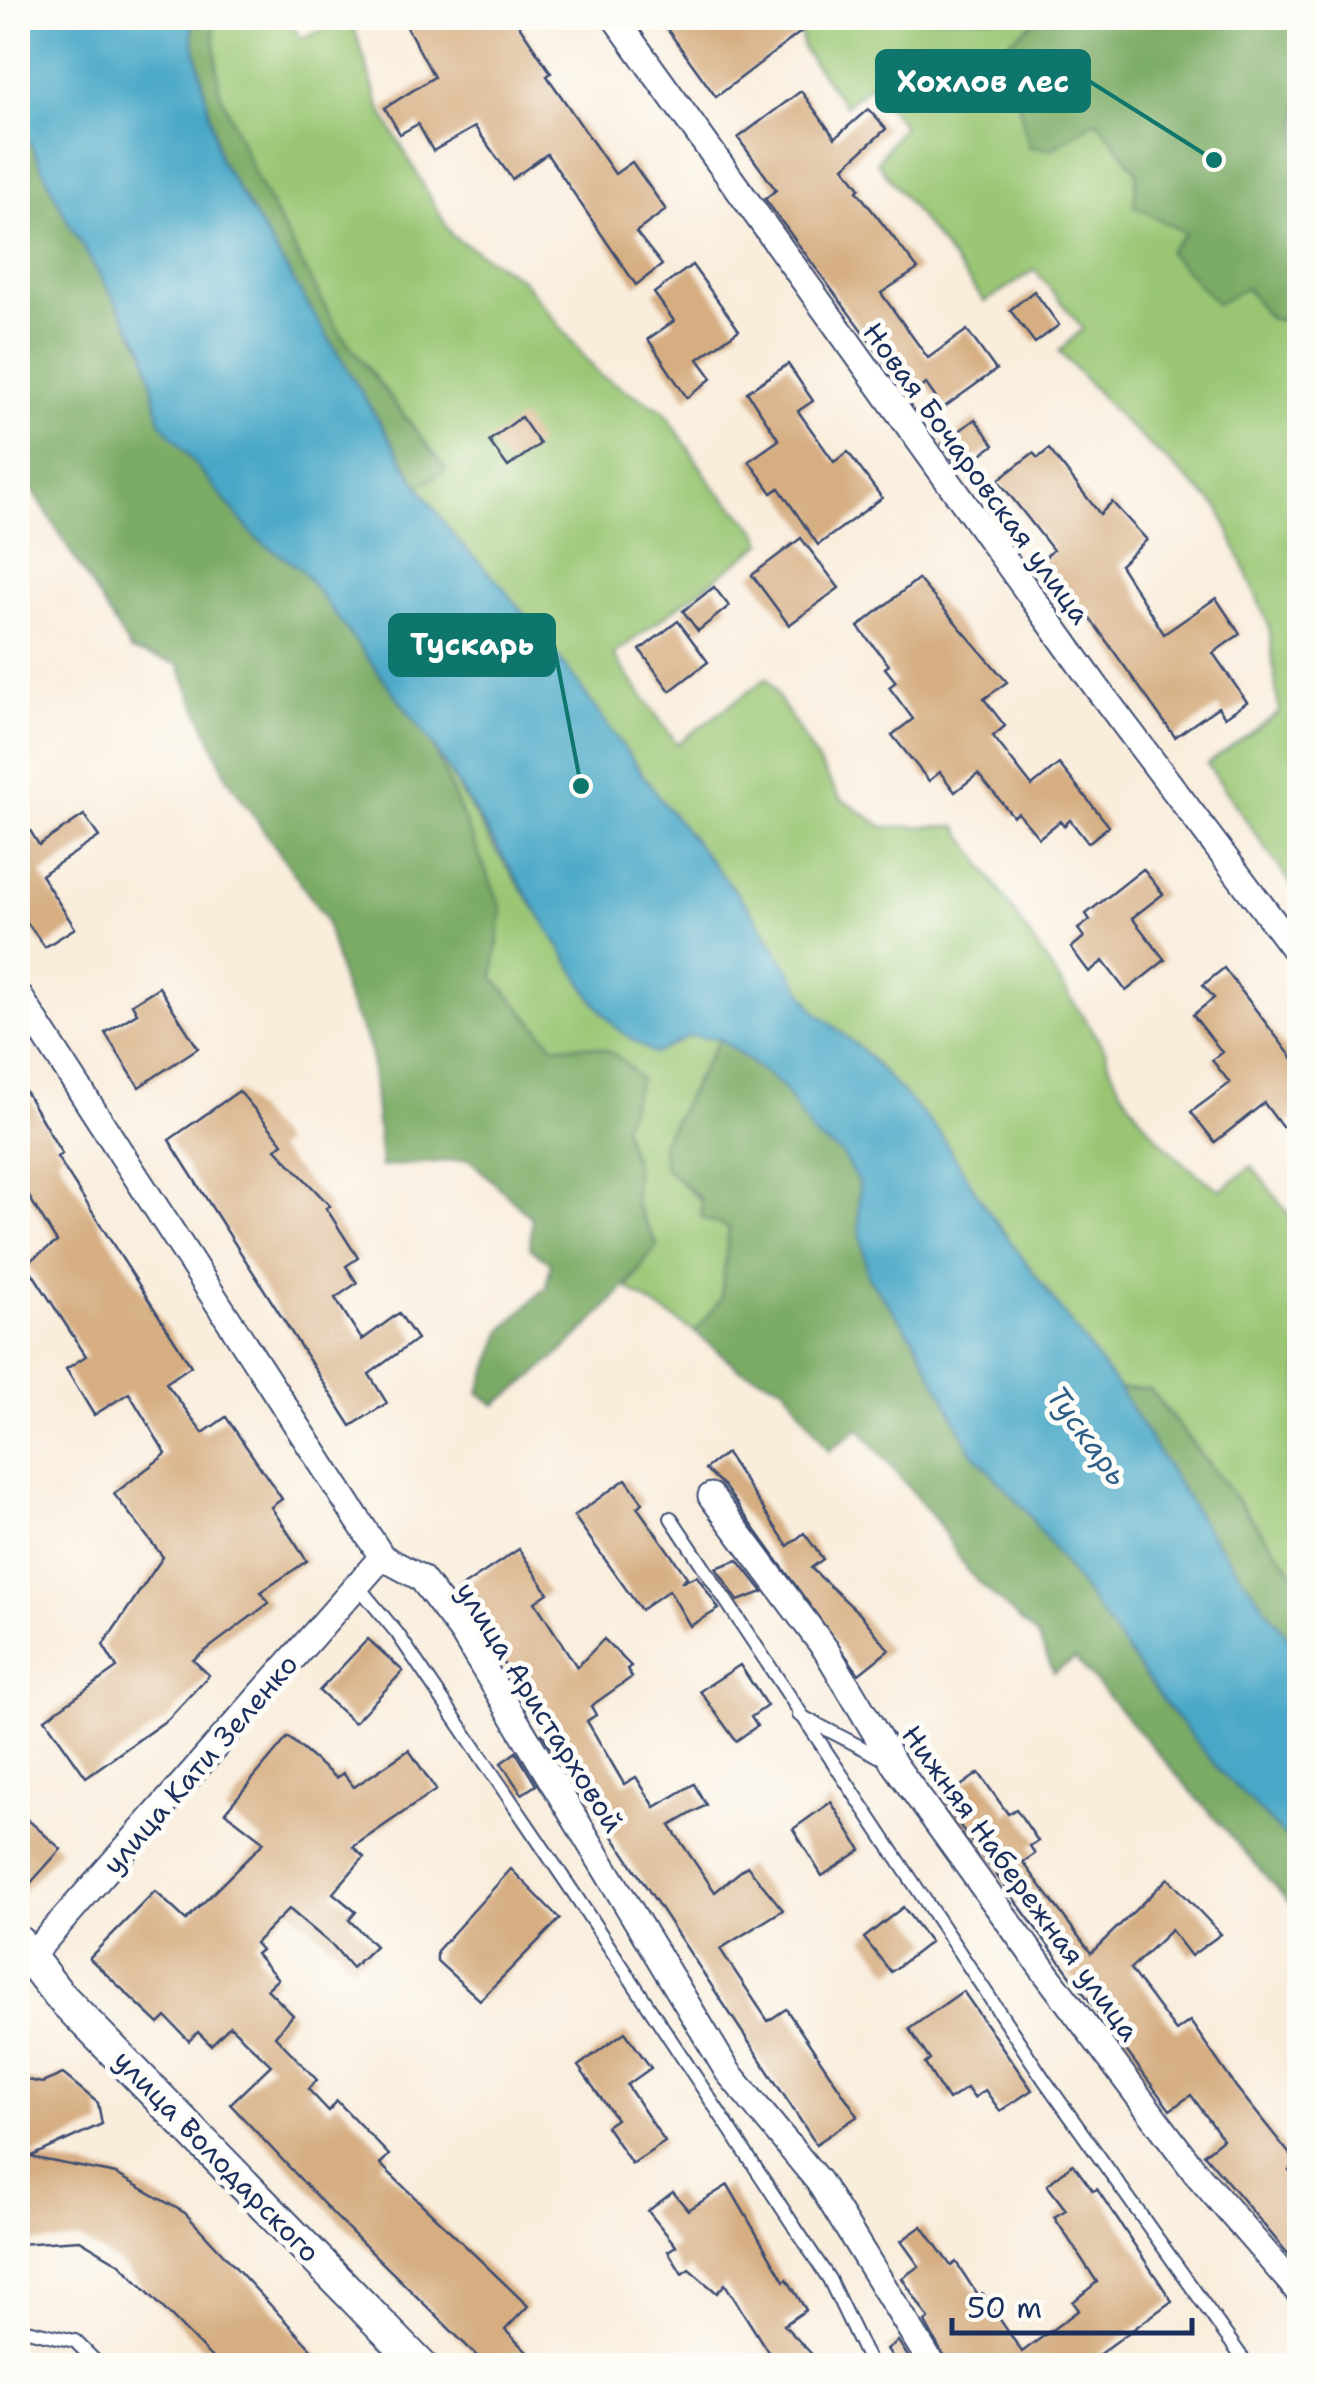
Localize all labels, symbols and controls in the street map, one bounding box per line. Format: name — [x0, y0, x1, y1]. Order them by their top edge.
callout: Хохлов лес — [877, 51, 1089, 111]
text: Хохлов лес — [897, 61, 1069, 102]
street label: Новая Бочаровская улица — [855, 314, 1099, 632]
callout: Тускарь — [390, 615, 554, 675]
text: Тускарь — [410, 624, 534, 665]
water label: Тускарь — [1037, 1377, 1138, 1494]
street label: улица Аристарховой — [447, 1574, 633, 1840]
street label: улица Кати Зеленко — [94, 1646, 306, 1882]
street label: Нижняя Набережная улица — [893, 1717, 1149, 2049]
street label: улица Володарского — [105, 2041, 329, 2271]
scale bar — [952, 2273, 1192, 2335]
text: 50 m — [967, 2287, 1042, 2328]

